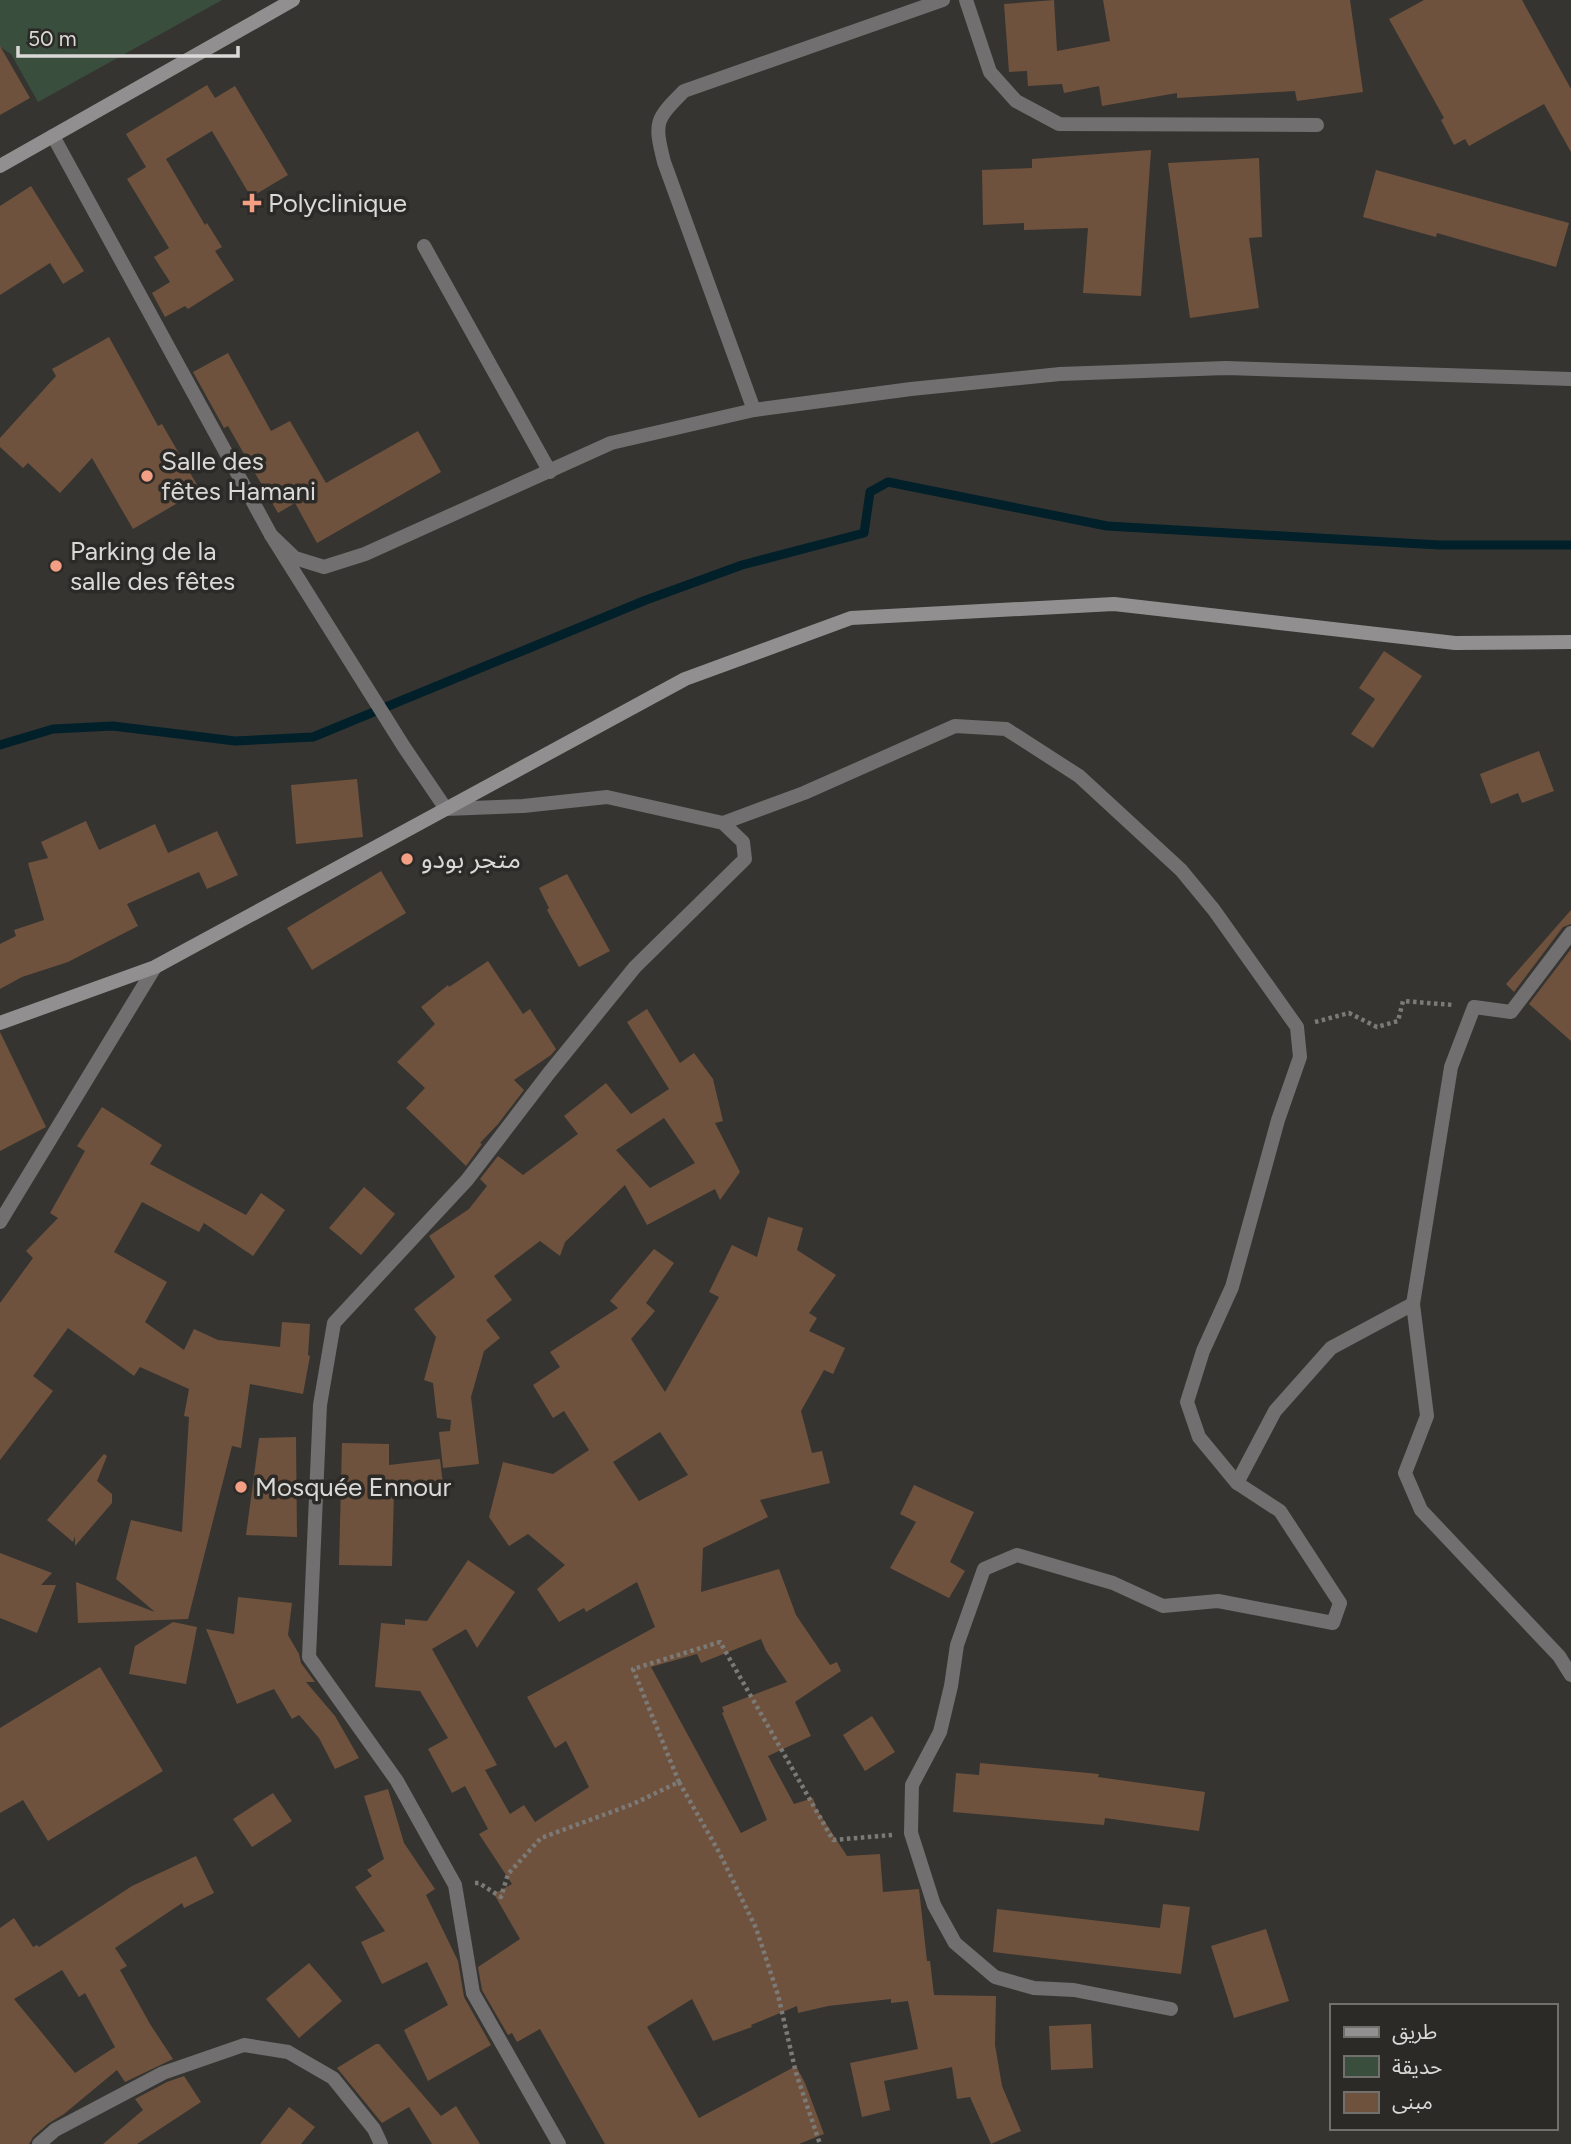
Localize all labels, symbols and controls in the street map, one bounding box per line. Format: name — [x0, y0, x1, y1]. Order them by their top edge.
scale bar — [18, 14, 238, 58]
text: 50 m — [28, 26, 77, 51]
place label: Polyclinique — [268, 187, 407, 219]
marker: Polyclinique — [242, 193, 262, 213]
place label: Salle des fêtes Hamani — [161, 445, 316, 507]
marker: Salle des fêtes Hamani — [139, 468, 155, 484]
place label: Parking de la salle des fêtes — [70, 535, 235, 597]
marker: Parking de la salle des fêtes — [48, 558, 64, 574]
place label: متجر بودو — [421, 843, 521, 875]
marker: متجر بودو — [399, 851, 415, 867]
place label: Mosquée Ennour — [255, 1471, 452, 1503]
marker: Mosquée Ennour — [233, 1479, 249, 1495]
legend — [1330, 2004, 1557, 2130]
text: طريق — [1392, 2019, 1437, 2045]
text: حديقة — [1392, 2054, 1442, 2079]
text: مبنى — [1392, 2089, 1433, 2114]

